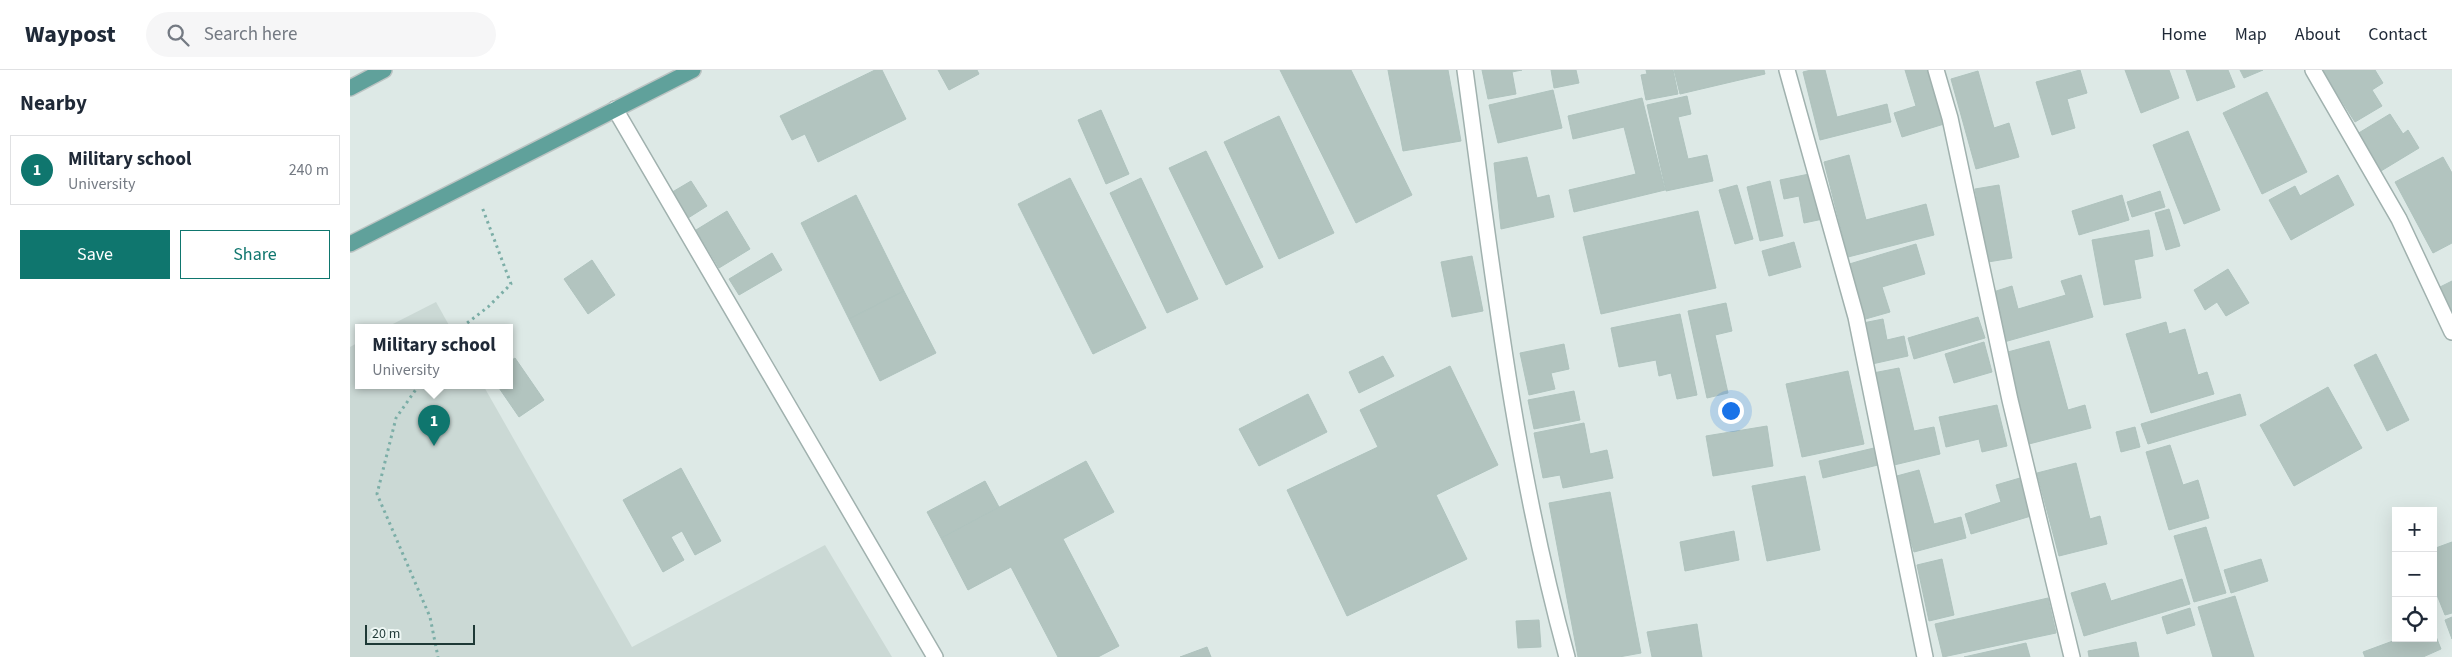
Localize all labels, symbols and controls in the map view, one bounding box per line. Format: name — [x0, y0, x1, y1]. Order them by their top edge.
search box — [146, 12, 496, 57]
text: Waypost — [25, 17, 116, 52]
icon: search — [164, 21, 192, 49]
text: Search here — [204, 21, 297, 48]
text: Home — [2161, 22, 2207, 47]
text: Map — [2235, 22, 2267, 47]
text: About — [2295, 22, 2340, 47]
text: Contact — [2368, 22, 2427, 47]
text: Nearby — [20, 88, 87, 118]
text: Military school — [68, 146, 191, 173]
text: 1 — [33, 159, 41, 181]
text: 240 m — [289, 159, 329, 181]
text: University — [68, 173, 135, 195]
button: Save — [20, 230, 170, 279]
button: Share — [180, 230, 330, 279]
popup — [355, 324, 513, 389]
text: Military school — [372, 332, 496, 359]
text: University — [372, 359, 440, 381]
your location — [1718, 398, 1744, 424]
pin: 1 — [418, 405, 450, 446]
map controls — [2392, 507, 2437, 642]
button: + — [2392, 507, 2437, 552]
button: − — [2392, 552, 2437, 597]
button: locate — [2392, 597, 2437, 642]
scale bar — [365, 622, 475, 645]
text: 20 m — [372, 624, 400, 644]

